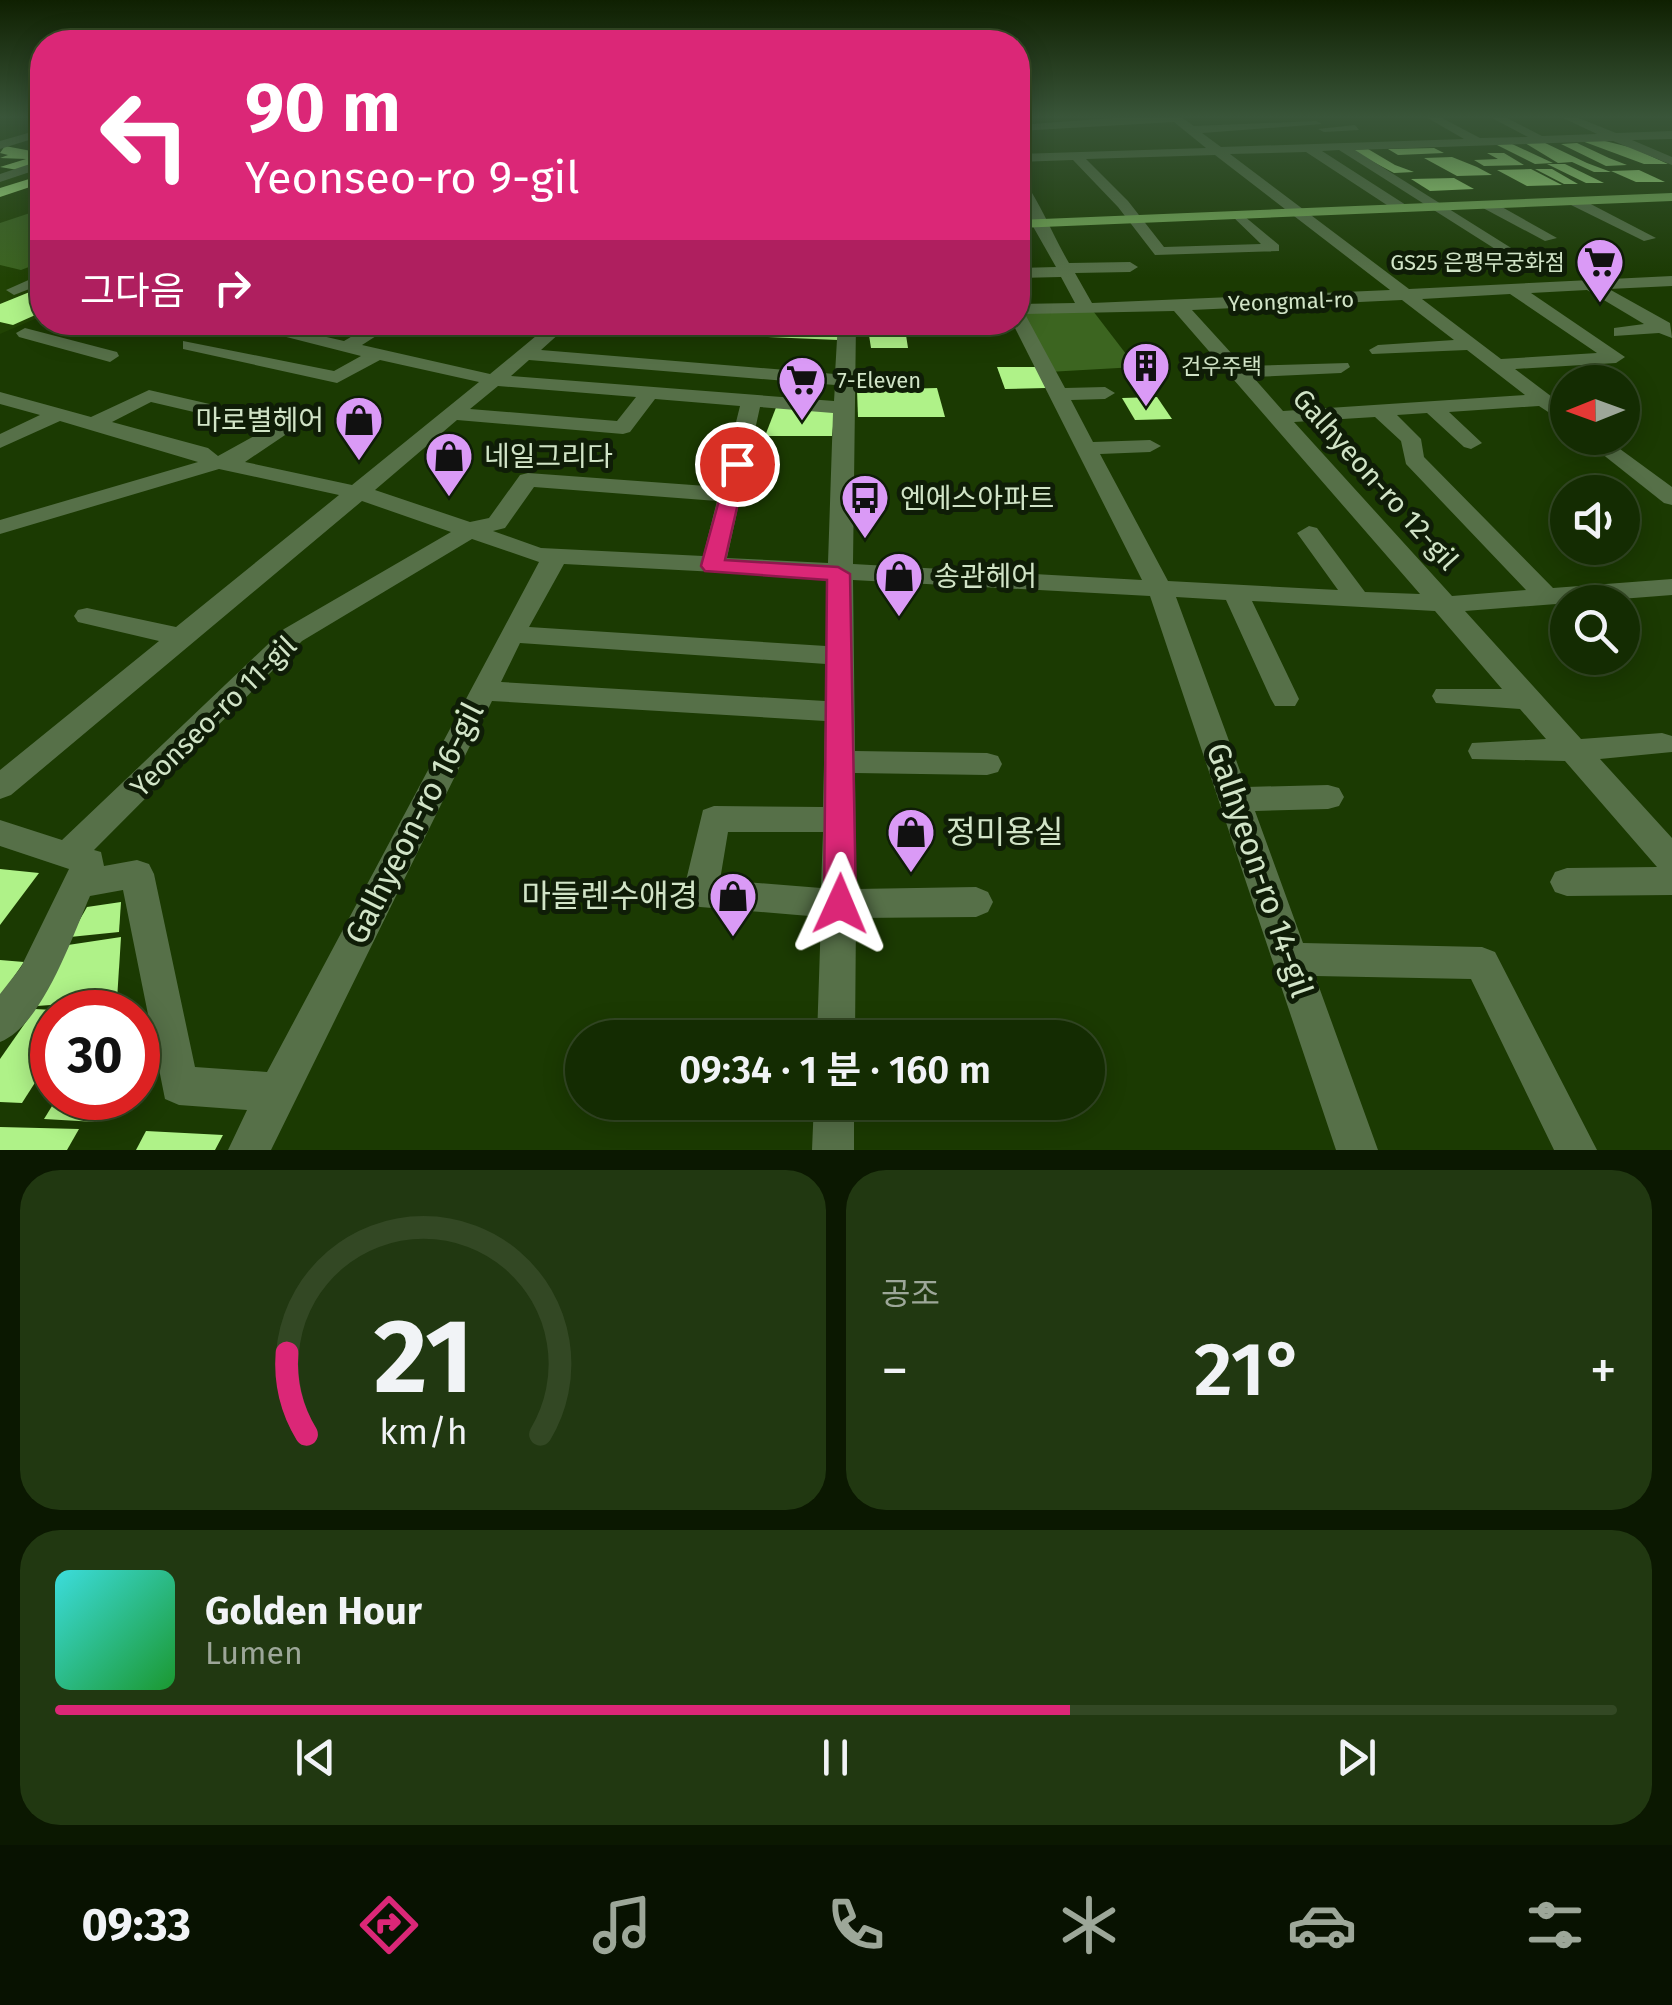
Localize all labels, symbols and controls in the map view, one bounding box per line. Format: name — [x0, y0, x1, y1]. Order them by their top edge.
text: 90 m — [245, 66, 401, 150]
icon: left — [80, 70, 210, 200]
text: Yeonseo-ro 9-gil — [245, 151, 580, 205]
supermarket icon: GS25 은평무궁화점 — [1574, 236, 1626, 304]
place label: GS25 은평무궁화점 — [1390, 249, 1565, 276]
icon: right — [205, 260, 260, 315]
text: 그다음 — [80, 268, 185, 314]
street label: Yeongmal-ro — [1227, 286, 1355, 317]
building icon: 건우주택 — [1120, 340, 1172, 408]
place label: 건우주택 — [1181, 353, 1262, 380]
supermarket icon: 7-Eleven — [776, 354, 828, 422]
north arrow — [1550, 365, 1640, 455]
map controls — [1550, 365, 1640, 675]
place label: 7-Eleven — [837, 367, 921, 394]
street label: Galhyeon-ro 12-gil — [1286, 382, 1465, 576]
shop icon: 마로별헤어 — [333, 394, 385, 462]
place label: 마로별헤어 — [195, 404, 324, 437]
pin — [695, 422, 780, 507]
shop icon: 네일그리다 — [423, 430, 475, 498]
icon: arrive — [710, 437, 765, 492]
place label: 네일그리다 — [484, 440, 613, 473]
bus stop icon: 엔에스아파트 — [839, 472, 891, 540]
button: sound — [1550, 475, 1640, 565]
place label: 엔에스아파트 — [900, 482, 1055, 515]
shop icon: 송관헤어 — [873, 550, 925, 618]
place label: 송관헤어 — [934, 560, 1037, 593]
button: search — [1550, 585, 1640, 675]
street label: Yeonseo-ro 11-gil — [124, 629, 303, 804]
street label: Galhyeon-ro 16-gil — [337, 696, 491, 950]
street label: Galhyeon-ro 14-gil — [1199, 738, 1321, 1002]
shop icon: 정미용실 — [885, 806, 937, 874]
place label: 정미용실 — [946, 813, 1064, 851]
position arrow — [788, 852, 892, 956]
shop icon: 마들렌수애경 — [707, 870, 759, 938]
place label: 마들렌수애경 — [521, 877, 698, 915]
speed limit sign: 30 — [30, 990, 160, 1120]
text: 09:34 · 1 분 · 160 m — [679, 1047, 991, 1093]
text: 공조 — [881, 1275, 940, 1313]
text: 21 — [373, 1295, 473, 1420]
text: 21° — [1194, 1325, 1304, 1415]
text: − — [881, 1338, 909, 1404]
text: + — [1590, 1338, 1617, 1404]
text: km/h — [379, 1411, 467, 1453]
text: Golden Hour — [205, 1588, 422, 1634]
text: Lumen — [205, 1634, 303, 1672]
icon: previous — [288, 1730, 343, 1785]
icon: pause — [808, 1730, 863, 1785]
icon: next — [1329, 1730, 1384, 1785]
icon: directions — [354, 1890, 424, 1960]
icon: music — [587, 1890, 657, 1960]
icon: phone — [821, 1890, 891, 1960]
icon: climate — [1054, 1890, 1124, 1960]
icon: car — [1287, 1890, 1357, 1960]
icon: filters — [1520, 1890, 1590, 1960]
text: 09:33 — [82, 1898, 191, 1952]

